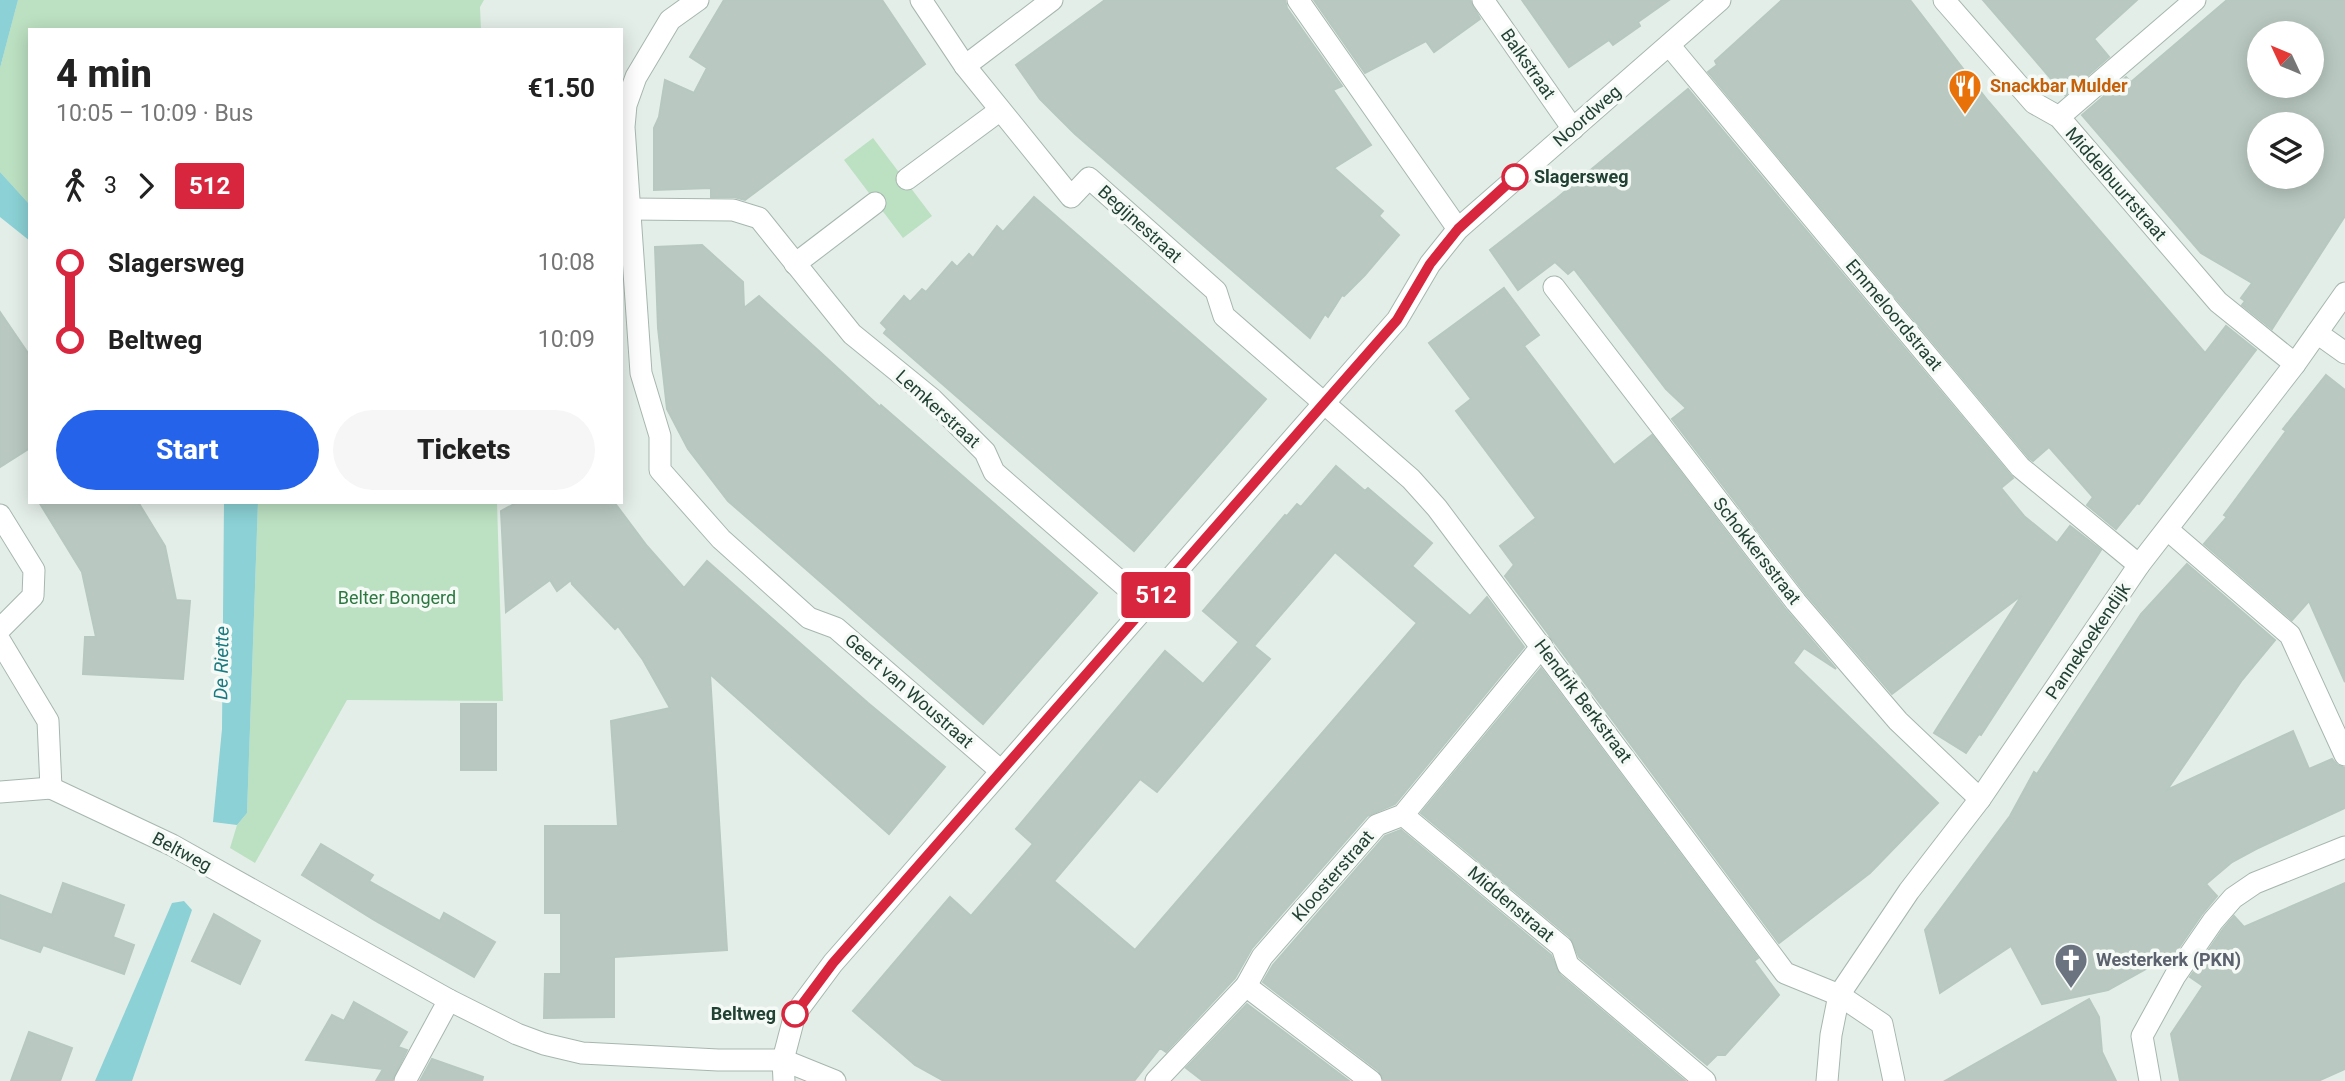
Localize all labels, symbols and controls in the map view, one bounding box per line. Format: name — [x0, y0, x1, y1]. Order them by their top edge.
north arrow — [2247, 21, 2324, 98]
map controls — [2247, 21, 2324, 189]
street label: Balkstraat — [1497, 25, 1560, 103]
text: 4 min — [56, 52, 152, 96]
restaurant icon: Snackbar Mulder — [1946, 67, 1984, 116]
text: €1.50 — [528, 73, 595, 103]
place label: Snackbar Mulder — [1990, 75, 2128, 96]
street label: Noordweg — [1549, 81, 1625, 151]
text: 10:05 – 10:09 · Bus — [56, 100, 253, 127]
button: layers — [2247, 112, 2324, 189]
street label: Middelbuurtstraat — [2062, 123, 2171, 245]
marker: Slagersweg — [1502, 164, 1528, 190]
place label: Slagersweg — [1534, 166, 1629, 187]
icon: walk — [56, 167, 94, 205]
icon: forward — [127, 167, 165, 205]
text: 3 — [104, 172, 117, 199]
text: 512 — [189, 172, 230, 200]
street label: Begijnestraat — [1094, 181, 1187, 267]
text: Slagersweg — [108, 248, 245, 278]
text: 10:08 — [538, 249, 595, 276]
street label: Emmeloordstraat — [1842, 255, 1947, 375]
text: Beltweg — [108, 325, 202, 355]
text: 10:09 — [538, 326, 595, 353]
street label: Lemkerstraat — [892, 365, 985, 452]
button: Start — [56, 410, 319, 490]
button: Tickets — [333, 410, 595, 490]
street label: Schokkersstraat — [1709, 493, 1806, 608]
line badge: 512 — [1116, 572, 1196, 618]
street label: Pannekoekendijk — [2041, 578, 2135, 703]
text: 512 — [1135, 581, 1177, 609]
park label: Belter Bongerd — [338, 587, 456, 608]
water label: De Riette — [209, 626, 234, 700]
street label: Geert van Woustraat — [841, 629, 978, 752]
street label: Hendrik Berkstraat — [1530, 635, 1637, 767]
street label: Kloosterstraat — [1287, 826, 1378, 925]
street label: Beltweg — [149, 827, 216, 876]
street label: Middenstraat — [1464, 861, 1559, 946]
church icon: Westerkerk (PKN) — [2052, 941, 2090, 990]
place label: Westerkerk (PKN) — [2096, 949, 2241, 971]
marker: Beltweg — [782, 1001, 808, 1027]
place label: Beltweg — [711, 1003, 776, 1024]

